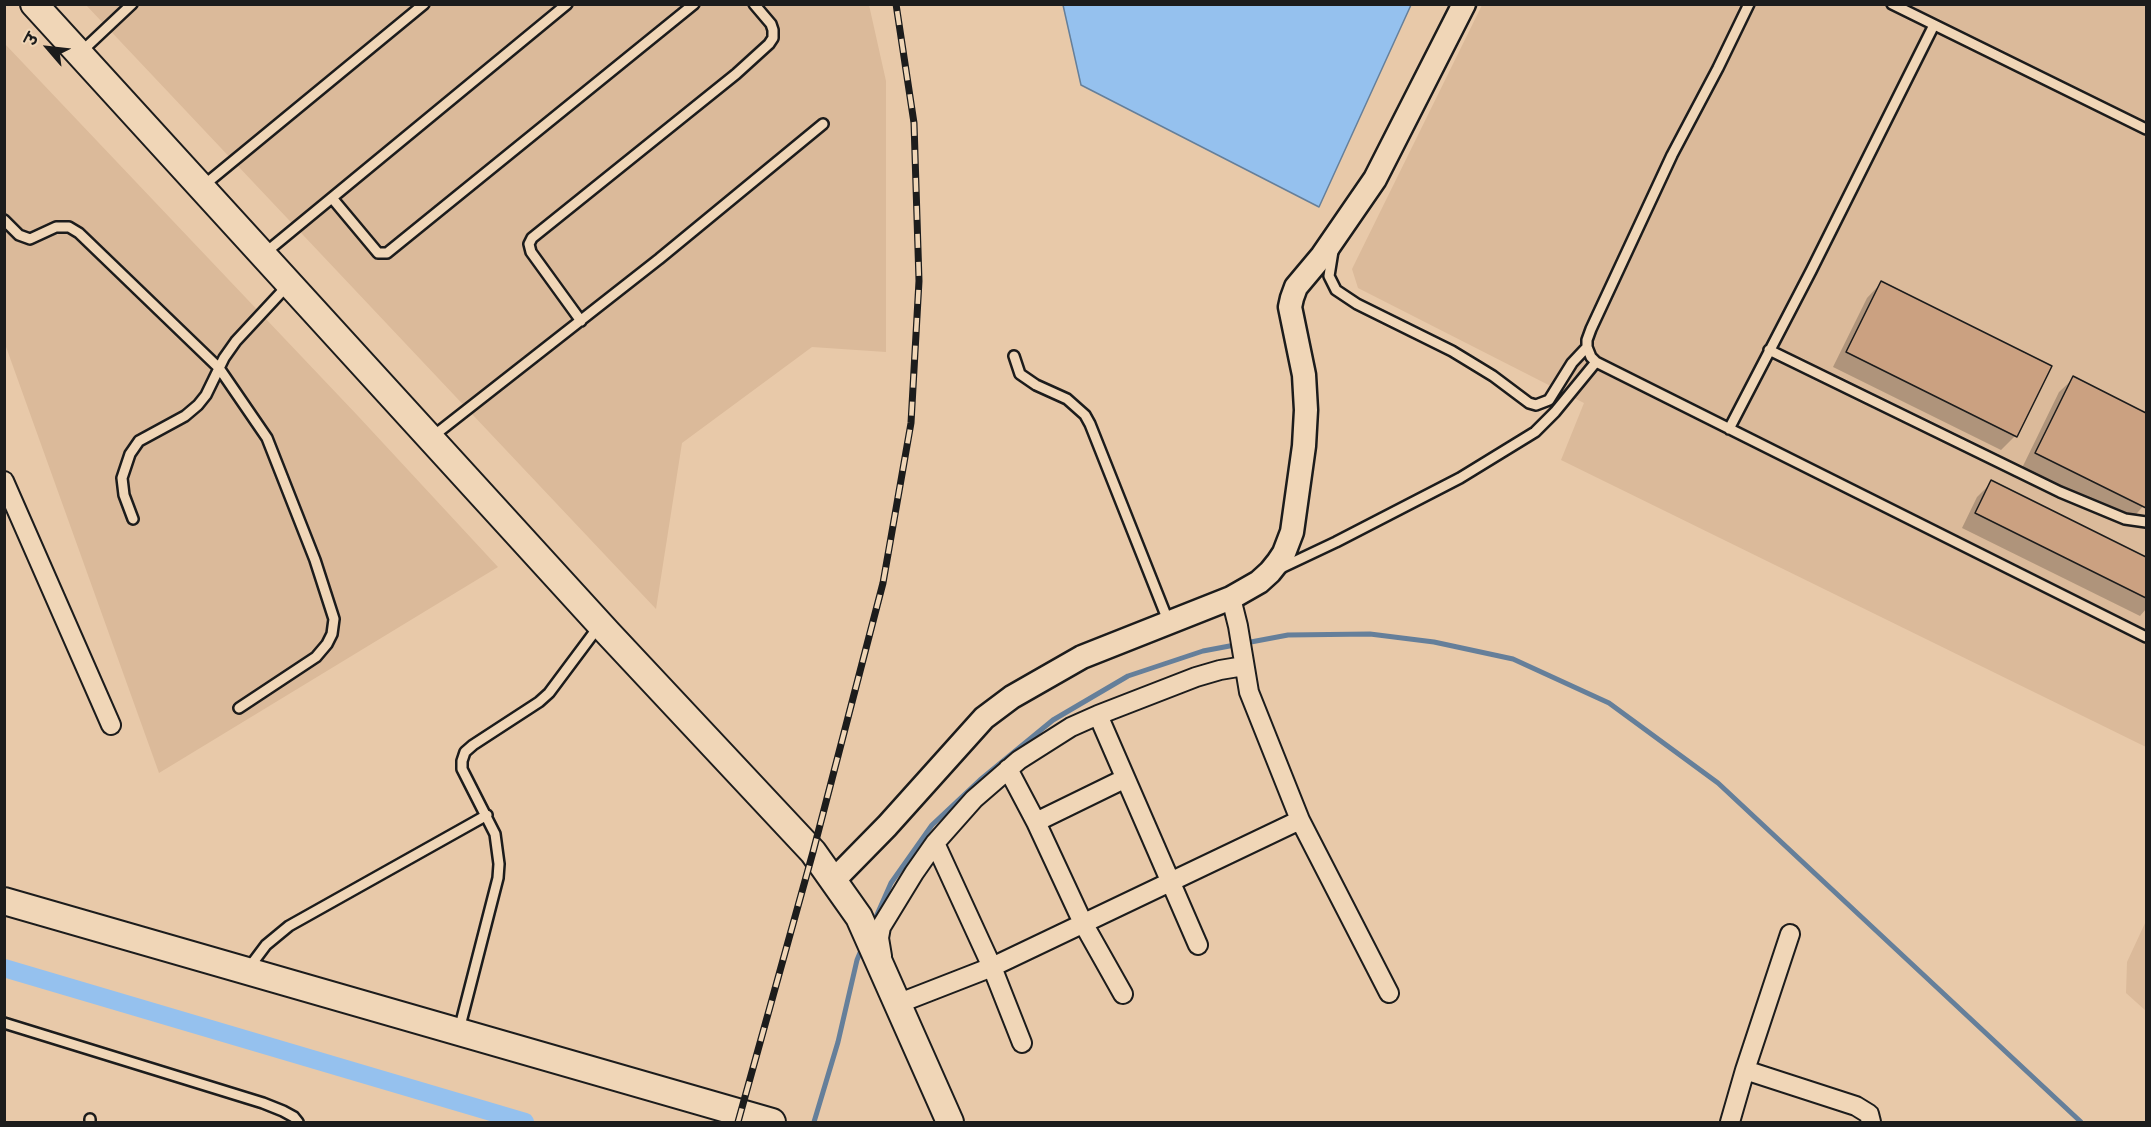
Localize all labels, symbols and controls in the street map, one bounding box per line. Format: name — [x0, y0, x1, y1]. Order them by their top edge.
north arrow — [18, 18, 78, 78]
text: उ — [21, 30, 43, 49]

